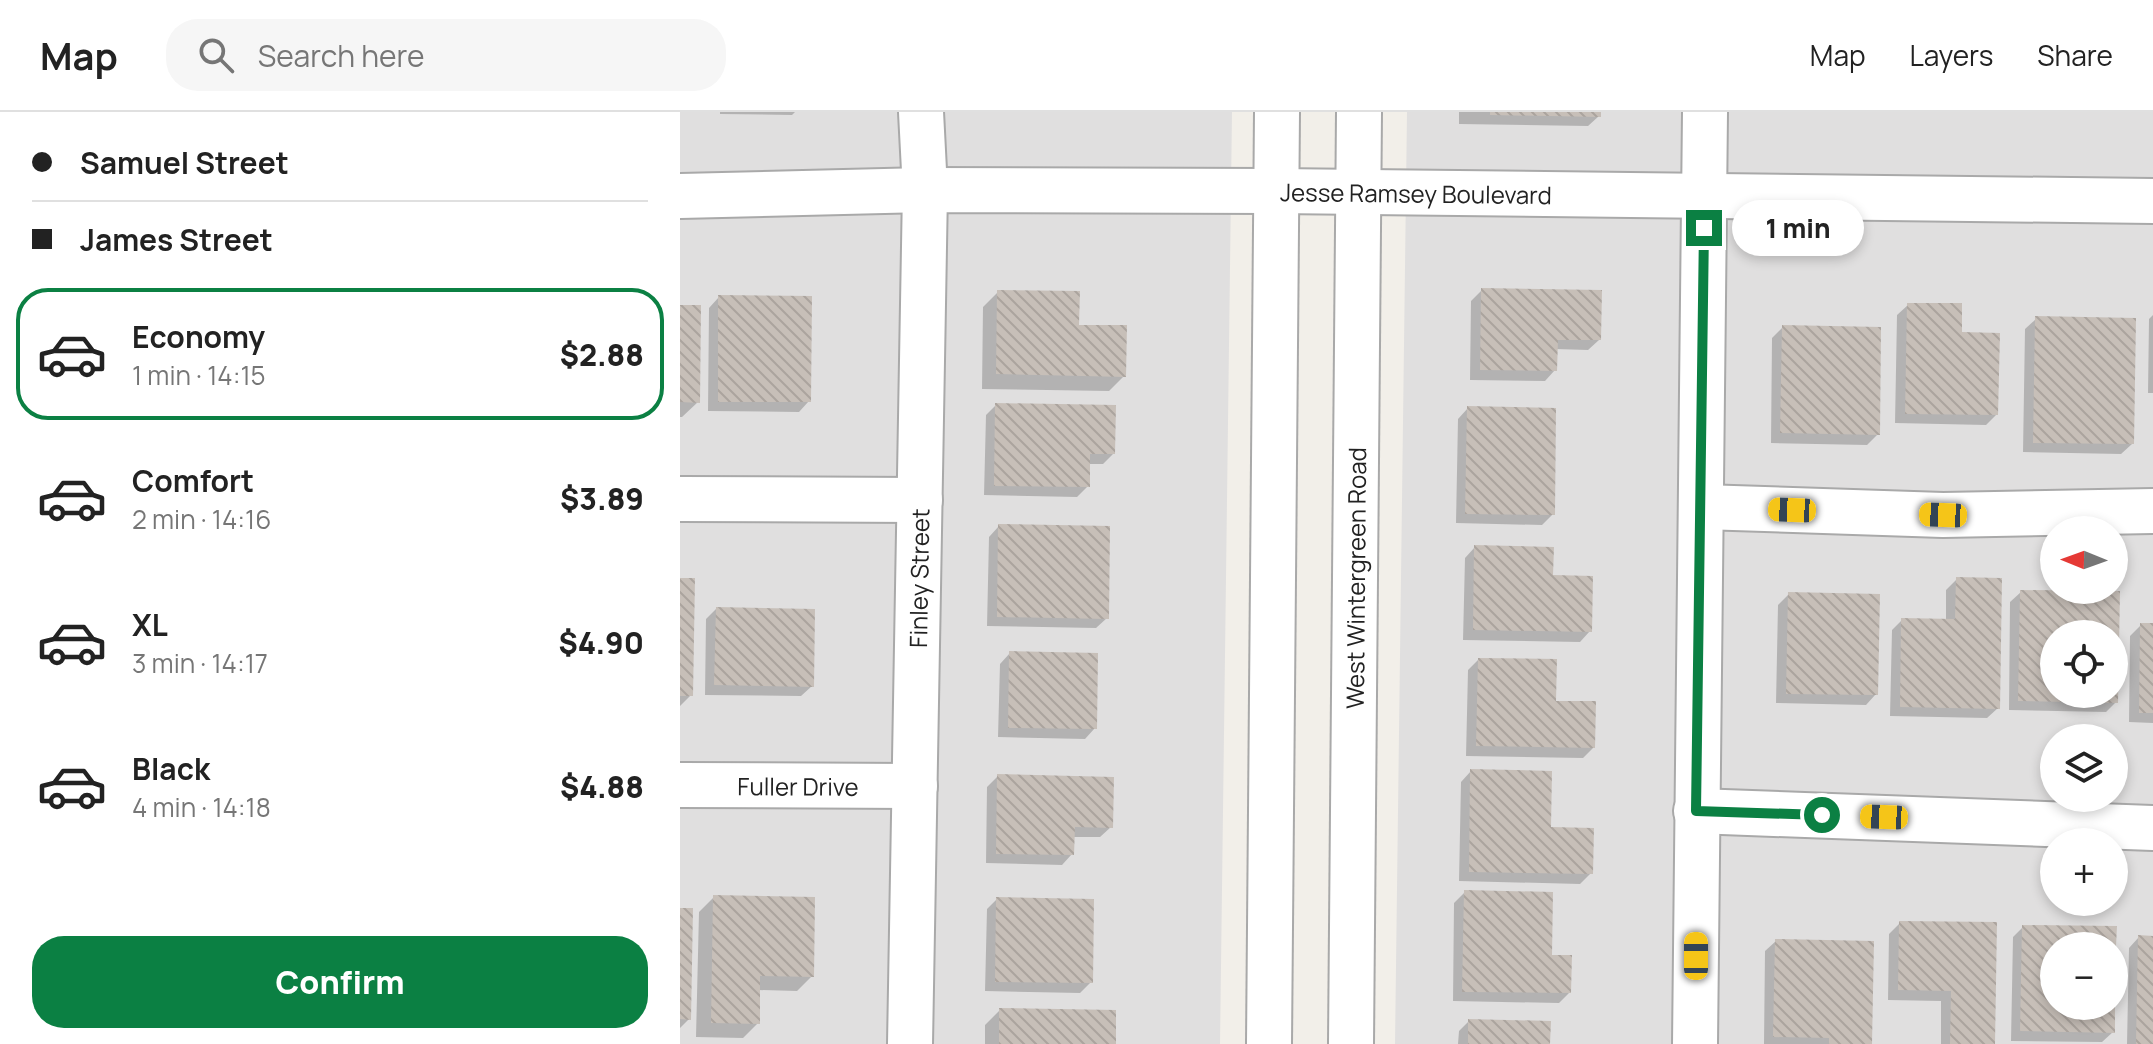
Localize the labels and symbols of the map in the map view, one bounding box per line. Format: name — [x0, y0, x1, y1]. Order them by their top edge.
street label: Jesse Ramsey Boulevard — [1280, 175, 1552, 211]
callout: 1 min — [1732, 200, 1864, 256]
route end — [1686, 210, 1722, 246]
street label: West Wintergreen Road — [1337, 447, 1373, 709]
car — [1768, 497, 1816, 523]
car — [1919, 502, 1967, 528]
street label: Finley Street — [900, 508, 936, 648]
north arrow — [2040, 516, 2128, 604]
street label: Fuller Drive — [737, 769, 859, 802]
route start — [1804, 797, 1840, 833]
car — [1860, 804, 1908, 830]
car — [1684, 932, 1708, 980]

